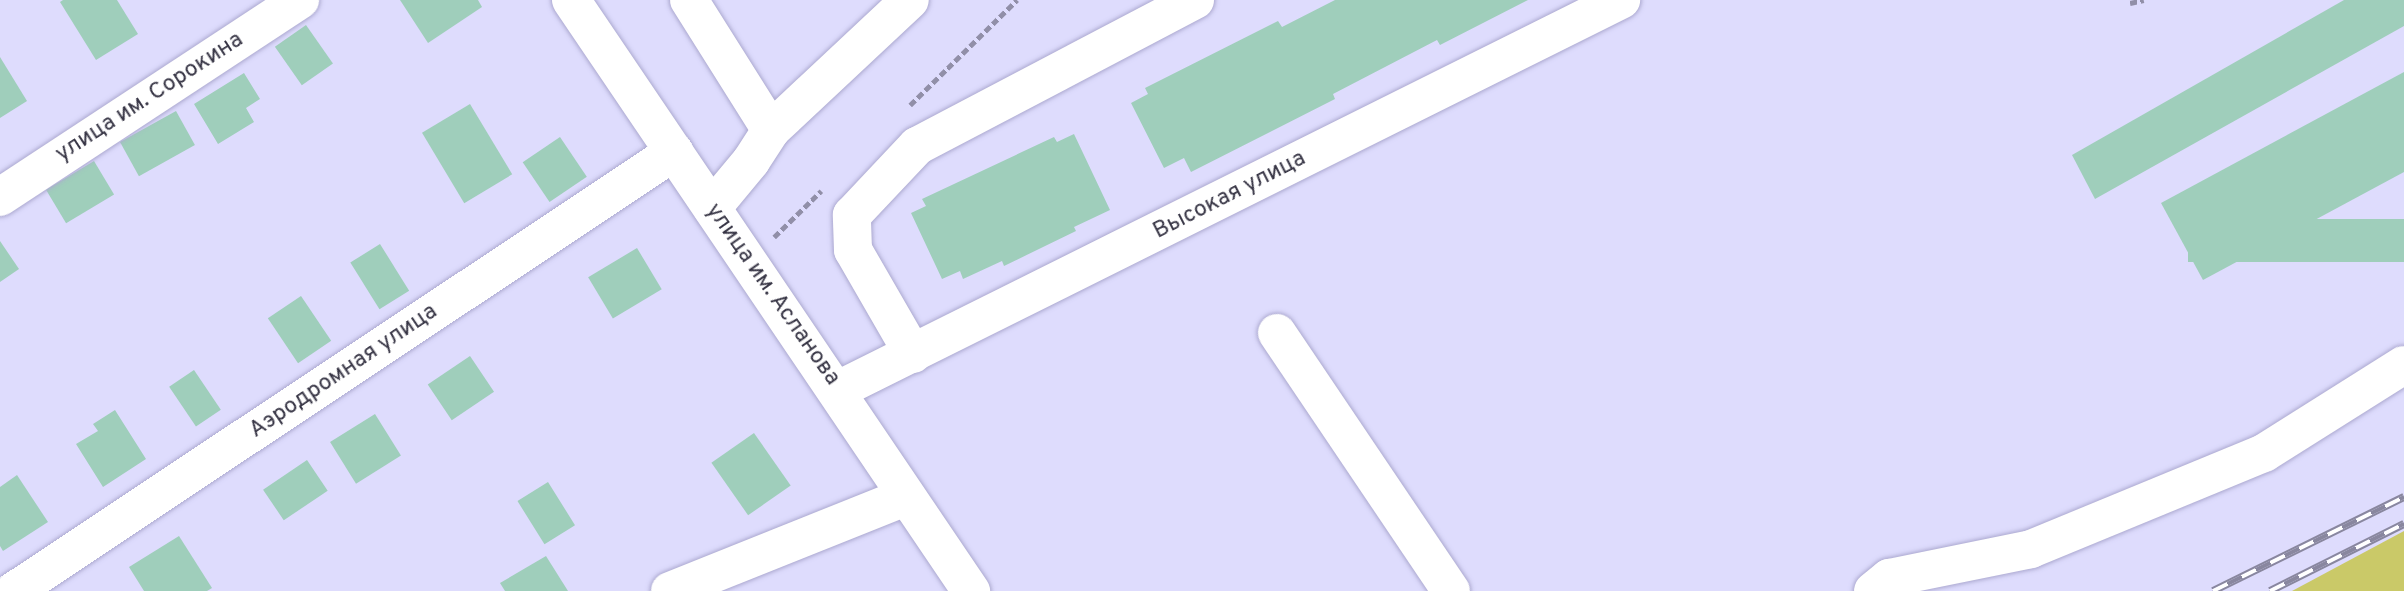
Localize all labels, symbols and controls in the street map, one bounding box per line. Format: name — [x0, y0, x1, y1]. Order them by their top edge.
street label: улица им. Сорокина — [51, 27, 249, 169]
street label: Высокая улица — [1149, 146, 1311, 246]
street label: улица им. Асланова — [699, 198, 845, 392]
street label: Аэродромная улица — [245, 299, 443, 445]

